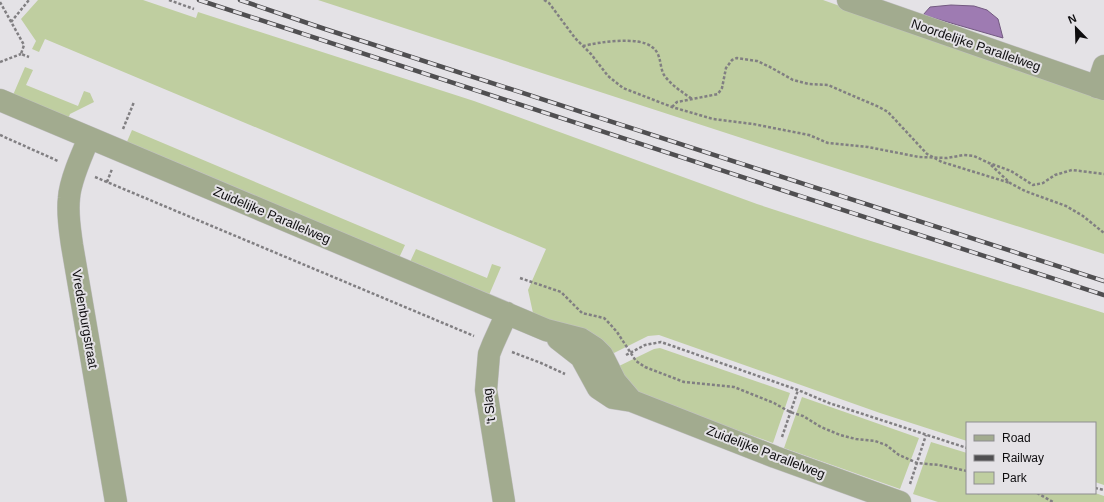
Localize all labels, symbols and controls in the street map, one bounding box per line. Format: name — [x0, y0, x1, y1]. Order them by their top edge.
north arrow — [1056, 8, 1096, 48]
text: N — [1066, 12, 1078, 26]
street label: Noordelijke Parallelweg — [909, 16, 1043, 74]
street label: Zuidelijke Parallelweg — [211, 184, 333, 246]
street label: Vredenburgstraat — [69, 268, 101, 370]
street label: 't Slag — [479, 387, 499, 425]
street label: Zuidelijke Parallelweg — [705, 422, 827, 482]
legend — [966, 422, 1096, 494]
text: Road — [1002, 431, 1031, 445]
text: Railway — [1002, 451, 1044, 465]
text: Park — [1002, 471, 1028, 485]

